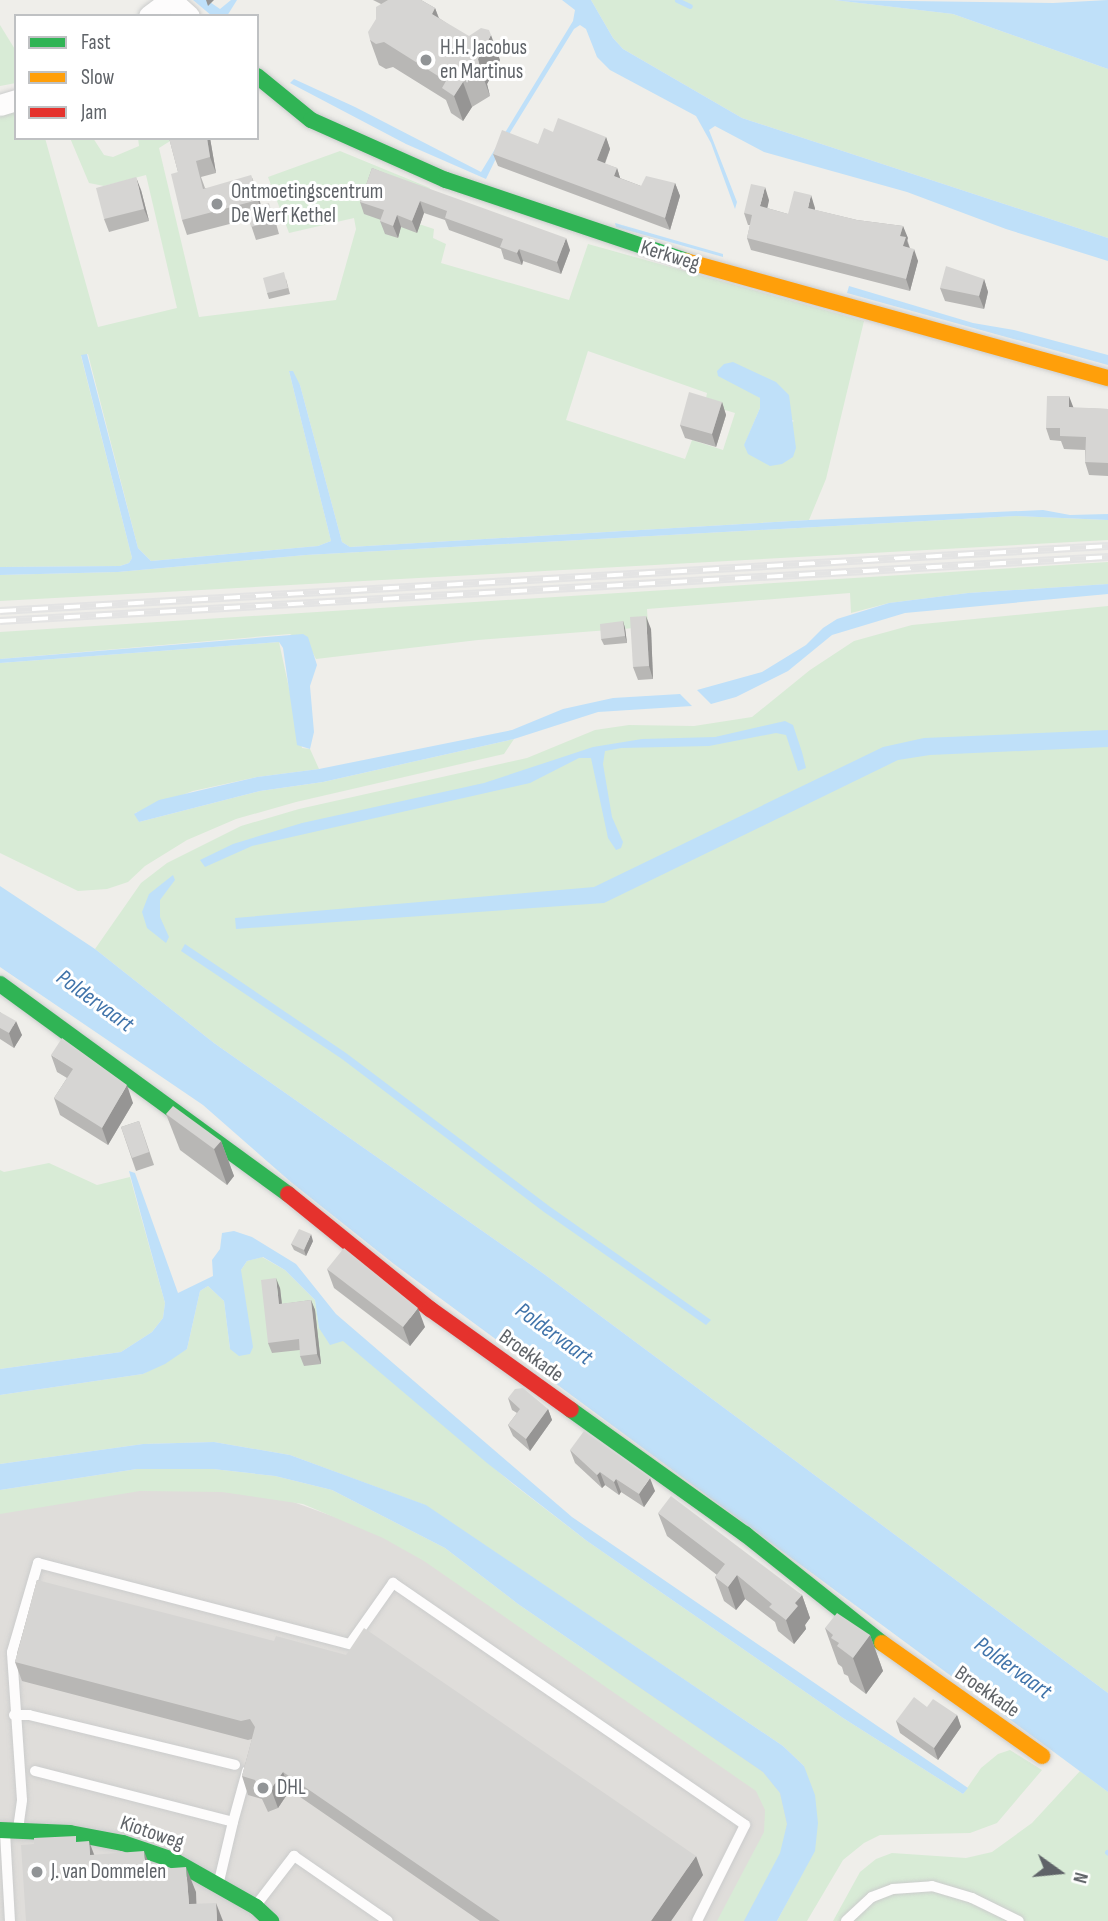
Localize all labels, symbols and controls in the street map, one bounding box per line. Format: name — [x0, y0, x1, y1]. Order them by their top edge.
legend — [14, 14, 259, 140]
text: Fast — [81, 30, 111, 55]
place label: H.H. Jacobus en Martinus — [440, 35, 527, 85]
marker: H.H. Jacobus en Martinus — [418, 52, 434, 68]
text: Slow — [81, 65, 114, 90]
text: Jam — [81, 100, 107, 125]
place label: Ontmoetingscentrum De Werf Kethel — [231, 179, 383, 229]
marker: Ontmoetingscentrum De Werf Kethel — [209, 196, 225, 212]
street label: Kerkweg — [638, 235, 702, 277]
water label: Poldervaart — [51, 964, 139, 1038]
water label: Poldervaart — [510, 1297, 598, 1371]
street label: Broekkade — [494, 1324, 568, 1388]
water label: Poldervaart — [969, 1631, 1057, 1705]
street label: Broekkade — [950, 1661, 1024, 1723]
place label: DHL — [277, 1775, 306, 1801]
marker: DHL — [255, 1780, 271, 1796]
street label: Kiotoweg — [117, 1810, 187, 1856]
north arrow — [1024, 1837, 1094, 1907]
place label: J. van Dommelen — [51, 1859, 166, 1885]
marker: J. van Dommelen — [29, 1864, 45, 1880]
text: N — [1067, 1870, 1092, 1885]

